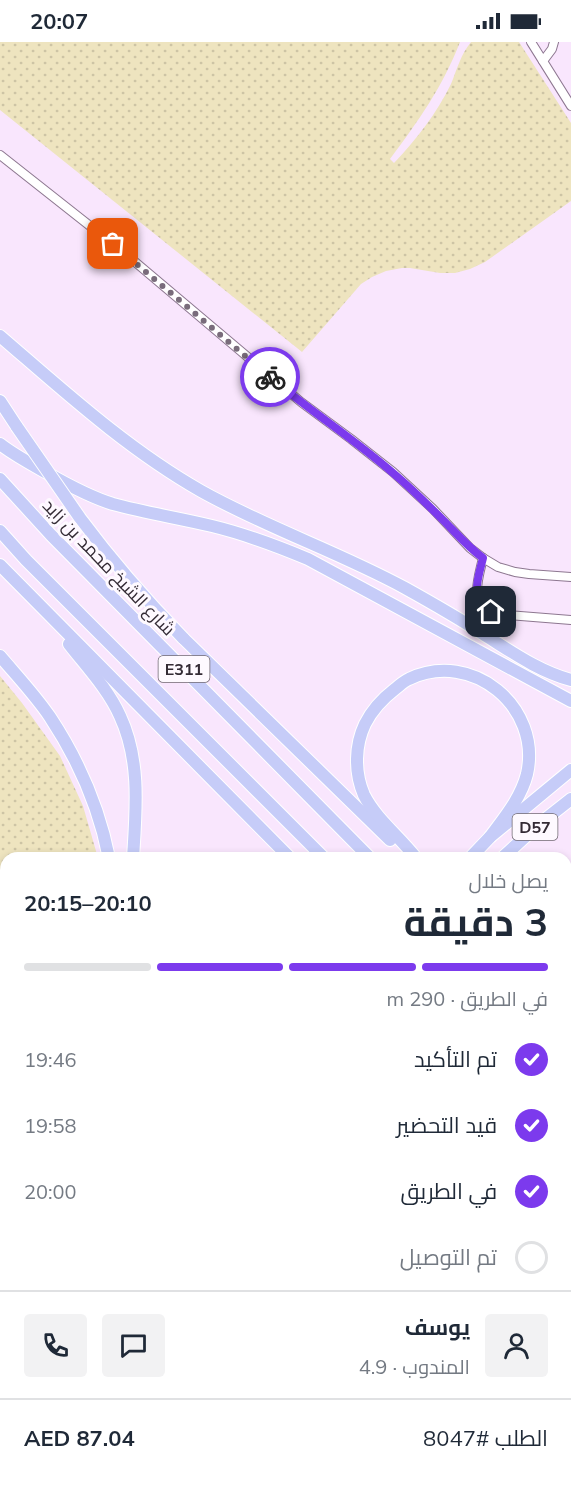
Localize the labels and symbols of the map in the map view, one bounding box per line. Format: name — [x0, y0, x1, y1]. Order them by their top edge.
pin — [87, 218, 138, 269]
courier — [240, 347, 300, 407]
street label: شارع الشيخ محمد بن زايد — [37, 494, 180, 641]
pin — [465, 586, 516, 637]
road number: E311 — [158, 656, 210, 682]
road number: D57 — [512, 814, 558, 840]

